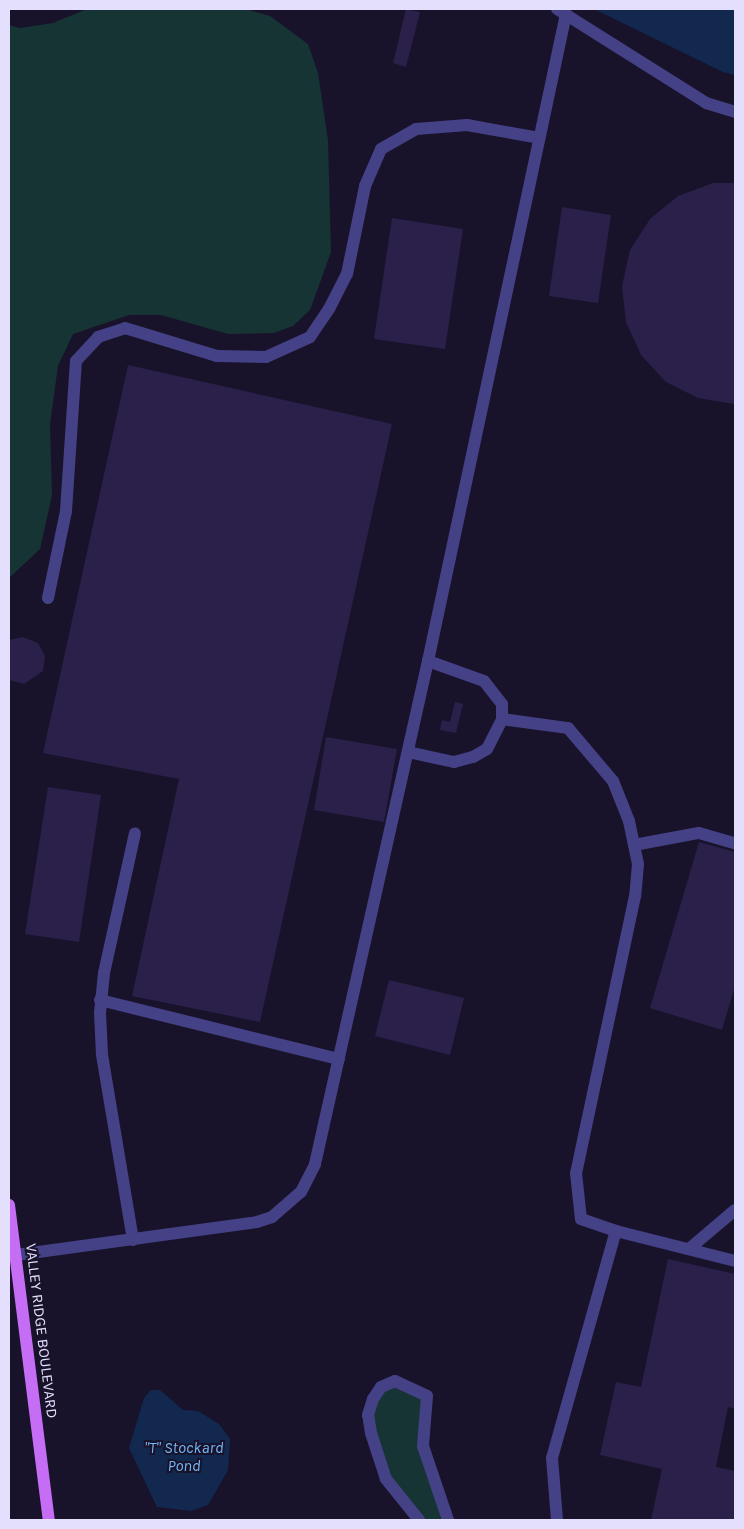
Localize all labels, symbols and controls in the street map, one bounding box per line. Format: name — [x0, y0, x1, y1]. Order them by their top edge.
street label: VALLEY RIDGE BOULEVARD — [21, 1243, 61, 1419]
water label: "T" Stockard Pond — [144, 1438, 224, 1476]

